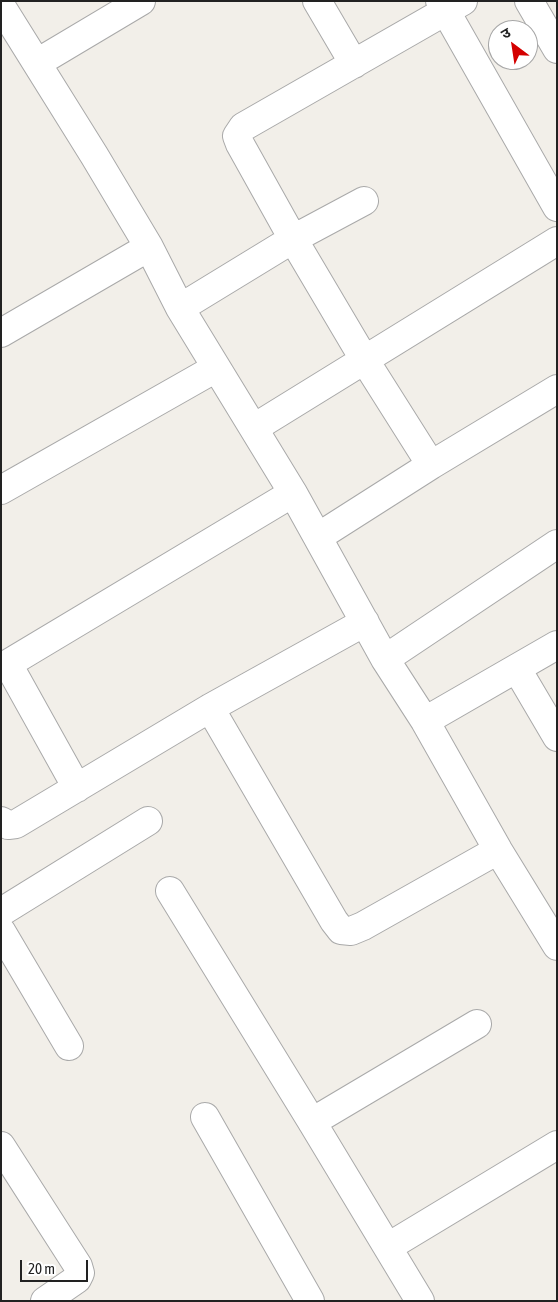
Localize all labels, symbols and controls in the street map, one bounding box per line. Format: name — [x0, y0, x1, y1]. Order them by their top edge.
north arrow — [488, 20, 538, 70]
text: उ — [498, 24, 513, 42]
scale bar — [22, 1250, 90, 1282]
text: 20 m — [28, 1260, 55, 1277]

